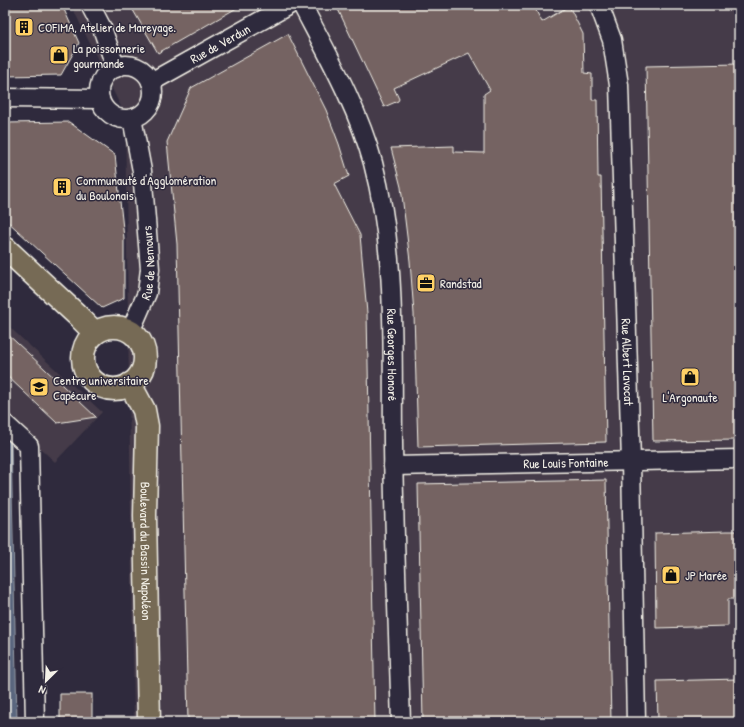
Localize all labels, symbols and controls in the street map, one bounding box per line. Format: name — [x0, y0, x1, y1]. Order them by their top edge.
building icon: COFIMA, Atelier de Mareyage. — [13, 16, 35, 38]
place label: COFIMA, Atelier de Mareyage. — [38, 18, 176, 36]
street label: Rue de Verdun — [187, 19, 253, 68]
place label: La poissonnerie gourmande — [73, 39, 145, 72]
shop icon: La poissonnerie gourmande — [48, 44, 70, 66]
place label: Communauté d'Agglomération du Boulonais — [76, 171, 217, 204]
building icon: Communauté d'Agglomération du Boulonais — [51, 176, 73, 198]
street label: Rue de Nemours — [136, 225, 159, 303]
office icon: Randstad — [415, 272, 437, 294]
place label: Randstad — [440, 274, 482, 292]
street label: Rue Georges Honoré — [383, 308, 402, 401]
street label: Rue Albert Lavocat — [617, 318, 638, 406]
shop icon: L'Argonaute — [679, 366, 701, 388]
place label: Centre universitaire Capécure — [53, 371, 149, 404]
school or university icon: Centre universitaire Capécure — [28, 376, 50, 398]
place label: L'Argonaute — [662, 388, 718, 406]
street label: Rue Louis Fontaine — [523, 453, 609, 472]
street label: Boulevard du Bassin Napoléon — [136, 482, 156, 621]
shop icon: JP Marée — [660, 564, 682, 586]
place label: JP Marée — [685, 566, 727, 584]
north arrow — [26, 661, 66, 701]
text: N — [36, 682, 47, 698]

